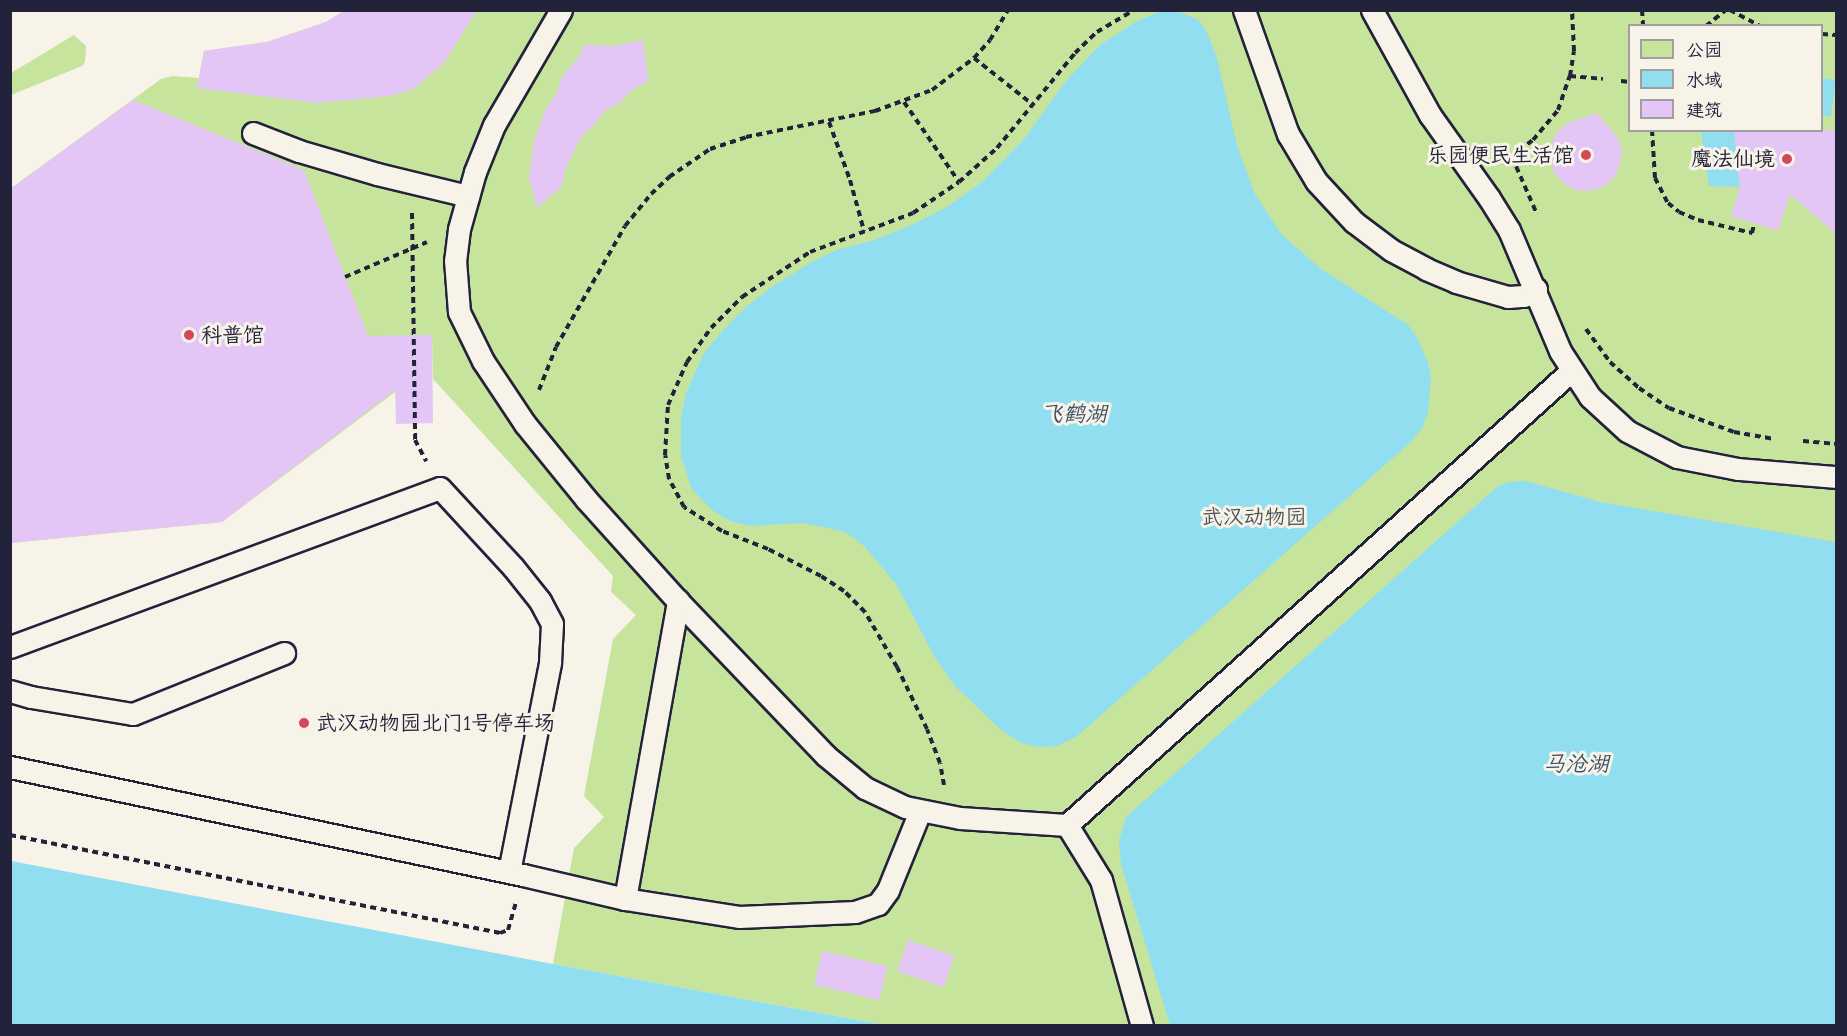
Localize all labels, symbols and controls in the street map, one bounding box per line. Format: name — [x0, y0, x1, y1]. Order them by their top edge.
legend — [1628, 24, 1823, 132]
text: 公园 — [1686, 40, 1722, 61]
text: 水域 — [1686, 70, 1722, 91]
text: 建筑 — [1686, 100, 1722, 121]
place label: 乐园便民生活馆 — [1427, 142, 1574, 168]
place label: 魔法仙境 — [1691, 146, 1775, 172]
marker: 乐园便民生活馆 — [1579, 148, 1593, 162]
marker: 魔法仙境 — [1780, 152, 1794, 166]
place label: 科普馆 — [201, 322, 264, 348]
marker: 科普馆 — [182, 328, 196, 342]
water label: 飞鹤湖 — [1041, 402, 1107, 428]
park label: 武汉动物园 — [1202, 504, 1306, 530]
place label: 武汉动物园北门1号停车场 — [316, 710, 555, 736]
marker: 武汉动物园北门1号停车场 — [297, 716, 311, 730]
water label: 马沧湖 — [1543, 752, 1609, 778]

